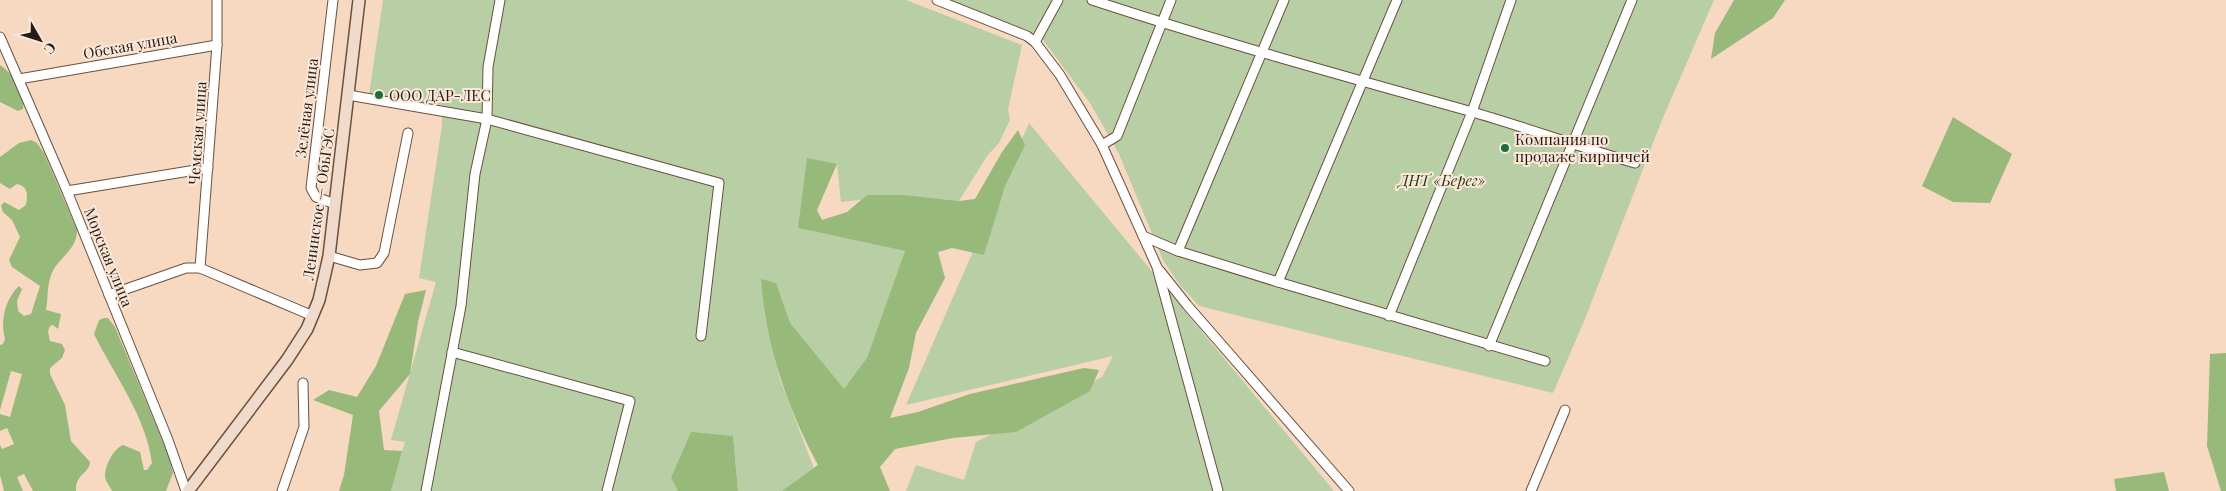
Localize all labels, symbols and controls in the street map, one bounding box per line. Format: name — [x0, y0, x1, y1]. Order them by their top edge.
north arrow — [15, 15, 65, 65]
street label: Обская улица — [81, 27, 179, 63]
text: С — [40, 39, 61, 58]
street label: Зелёная улица — [290, 56, 322, 159]
street label: Чемская улица — [183, 80, 211, 185]
place label: ООО ДАР-ЛЕС — [389, 85, 491, 105]
marker: ООО ДАР-ЛЕС — [373, 89, 385, 101]
street label: Ленинское — ОбьГЭС — [297, 127, 339, 282]
place label: Компания по продаже кирпичей — [1515, 129, 1650, 166]
marker: Компания по продаже кирпичей — [1499, 142, 1511, 154]
park label: ДНТ «Берег» — [1396, 170, 1485, 190]
street label: Морская улица — [80, 204, 138, 310]

